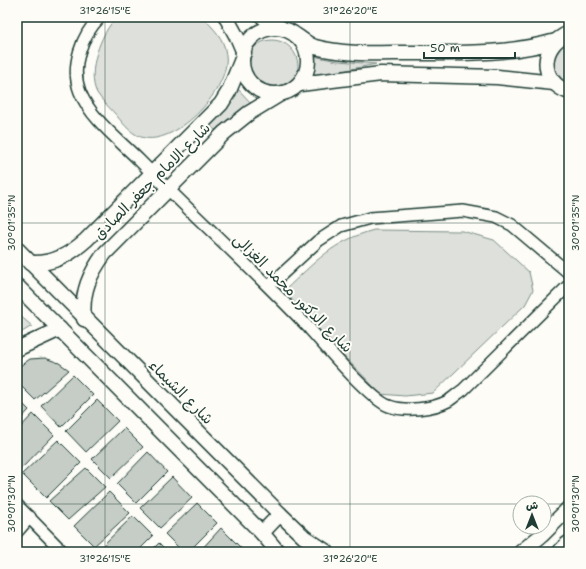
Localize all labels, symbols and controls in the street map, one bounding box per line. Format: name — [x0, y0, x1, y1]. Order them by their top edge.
text: 31°26'15"E — [79, 4, 131, 17]
text: 31°26'20"E — [322, 4, 378, 17]
scale bar — [424, 34, 515, 60]
text: 50 m — [430, 40, 460, 56]
street label: شارع الامام جعفر الصادق — [89, 118, 216, 245]
text: 30°01'35"N — [5, 195, 18, 251]
text: 30°01'35"N — [569, 195, 582, 251]
street label: شارع الدكتور محمد الغزالى — [229, 229, 357, 357]
street label: شارع الشيماء — [144, 355, 218, 429]
text: 30°01'30"N — [5, 475, 18, 533]
text: 30°01'30"N — [569, 475, 582, 533]
north arrow — [512, 495, 552, 535]
text: ش — [526, 498, 538, 513]
text: 31°26'15"E — [79, 552, 131, 565]
text: 31°26'20"E — [322, 552, 378, 565]

